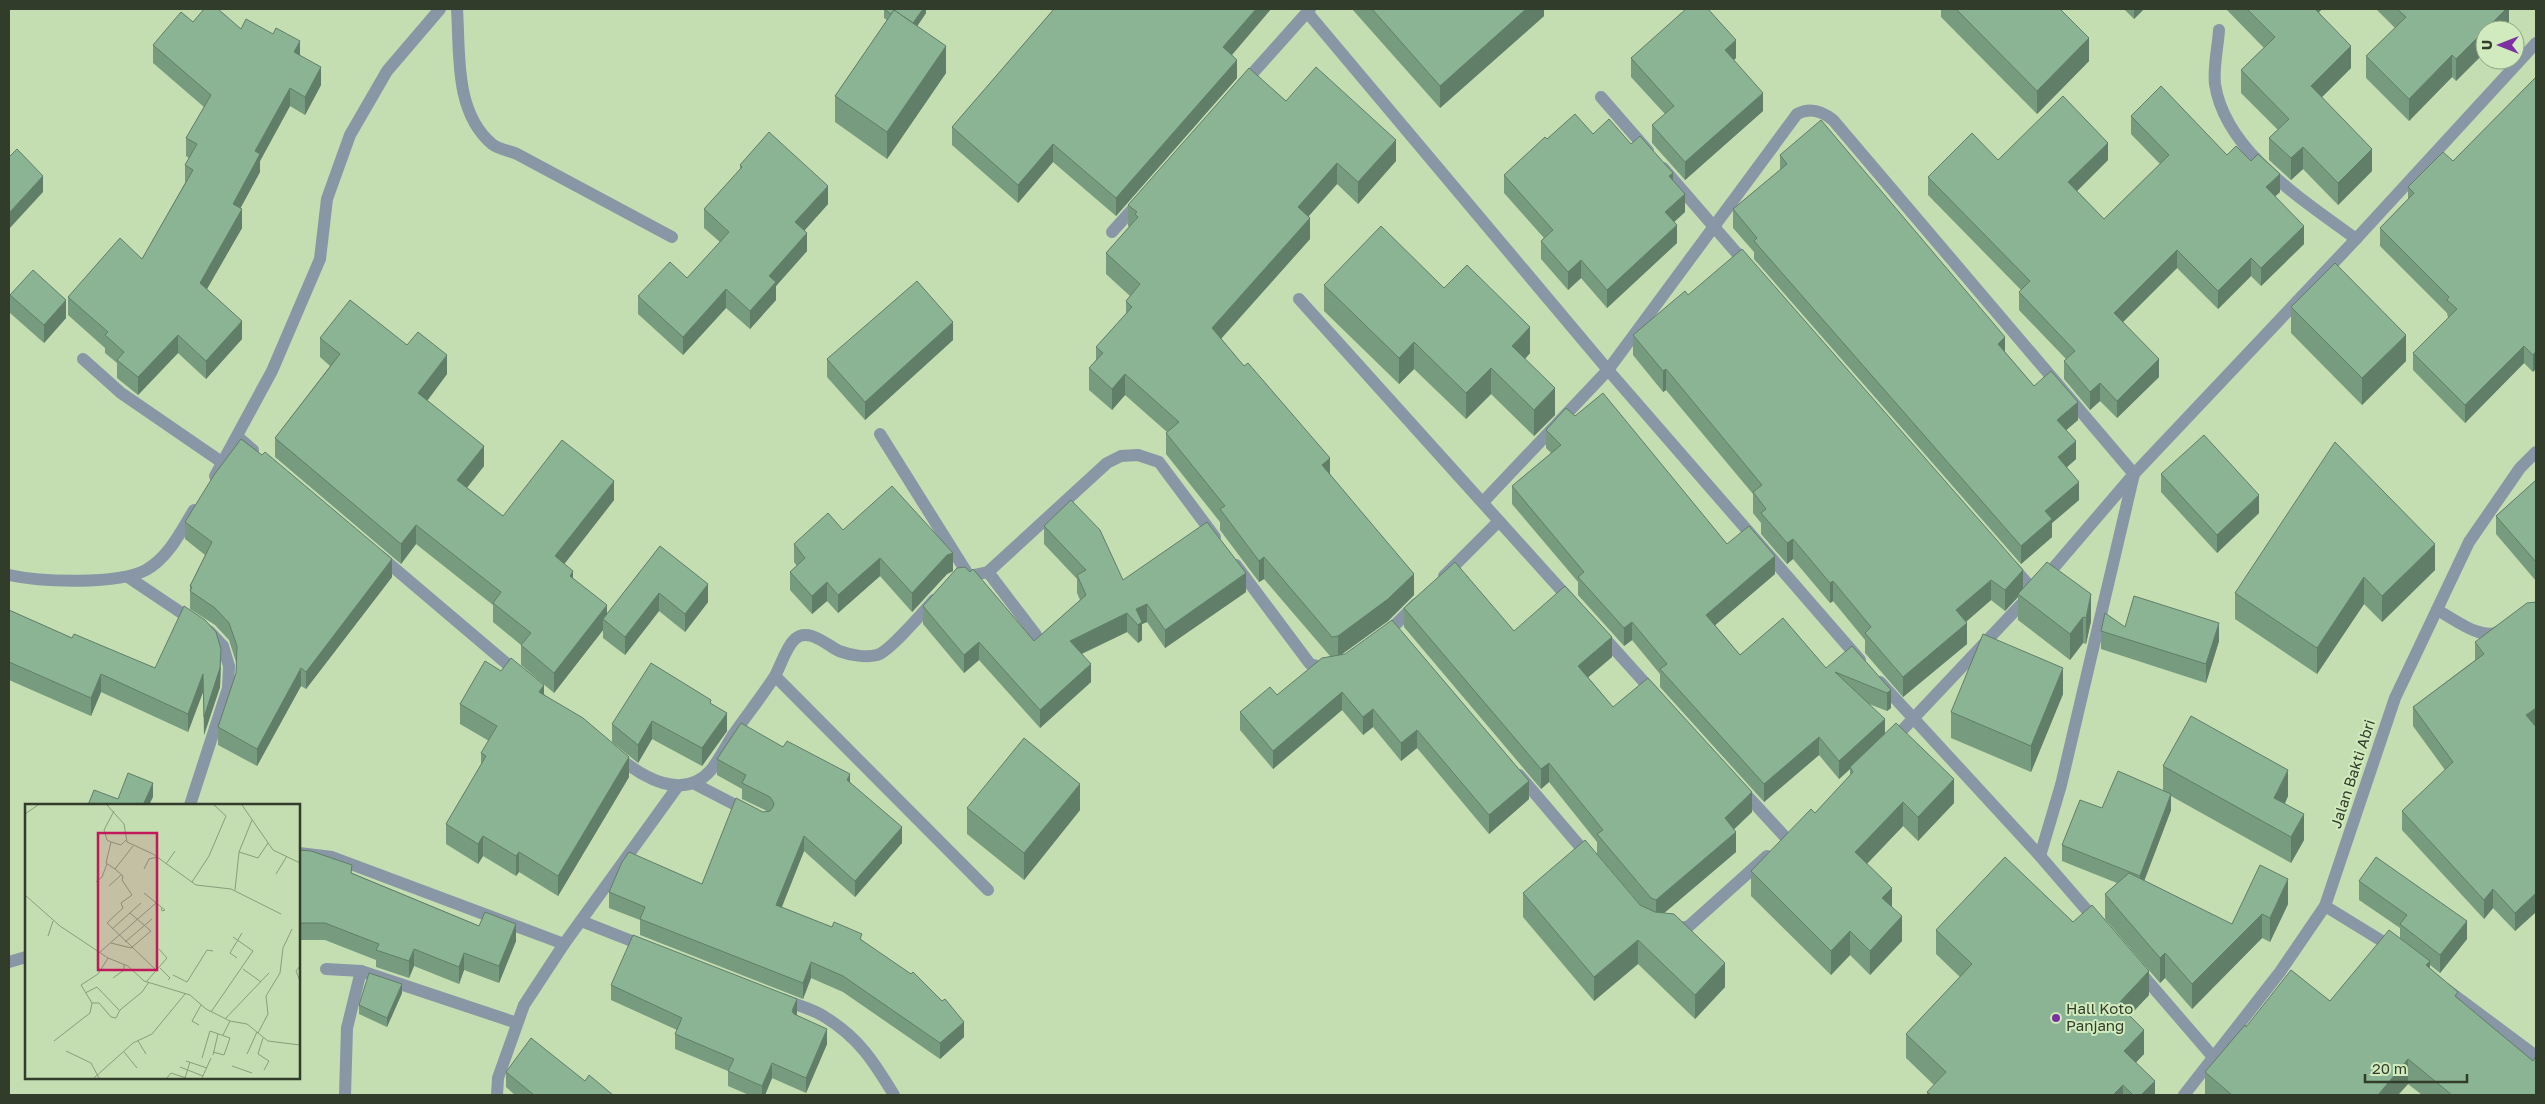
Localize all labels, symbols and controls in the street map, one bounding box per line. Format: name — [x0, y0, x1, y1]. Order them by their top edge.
north arrow — [2475, 20, 2525, 70]
text: U — [2478, 40, 2495, 50]
street label: Jalan Bakti Abri — [2326, 717, 2378, 830]
inset map — [25, 804, 300, 1079]
place label: Hall Koto Panjang — [2066, 999, 2133, 1034]
marker: Hall Koto Panjang — [2050, 1012, 2062, 1024]
scale bar — [2365, 1052, 2468, 1084]
text: 20 m — [2372, 1059, 2407, 1077]

